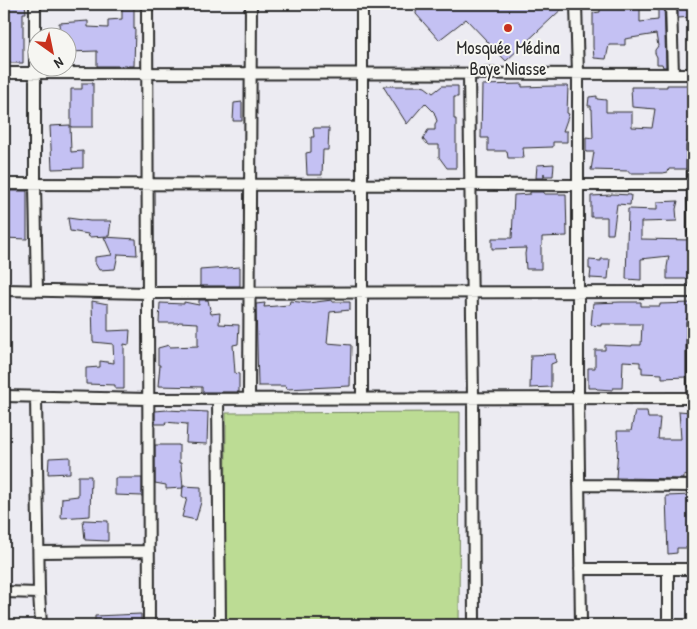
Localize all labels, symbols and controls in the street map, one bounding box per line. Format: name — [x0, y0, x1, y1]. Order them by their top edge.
marker: Mosquée Médina Baye Niasse — [502, 22, 514, 34]
north arrow — [28, 28, 78, 78]
place label: Mosquée Médina Baye Niasse — [456, 35, 560, 81]
text: N — [51, 53, 68, 74]

